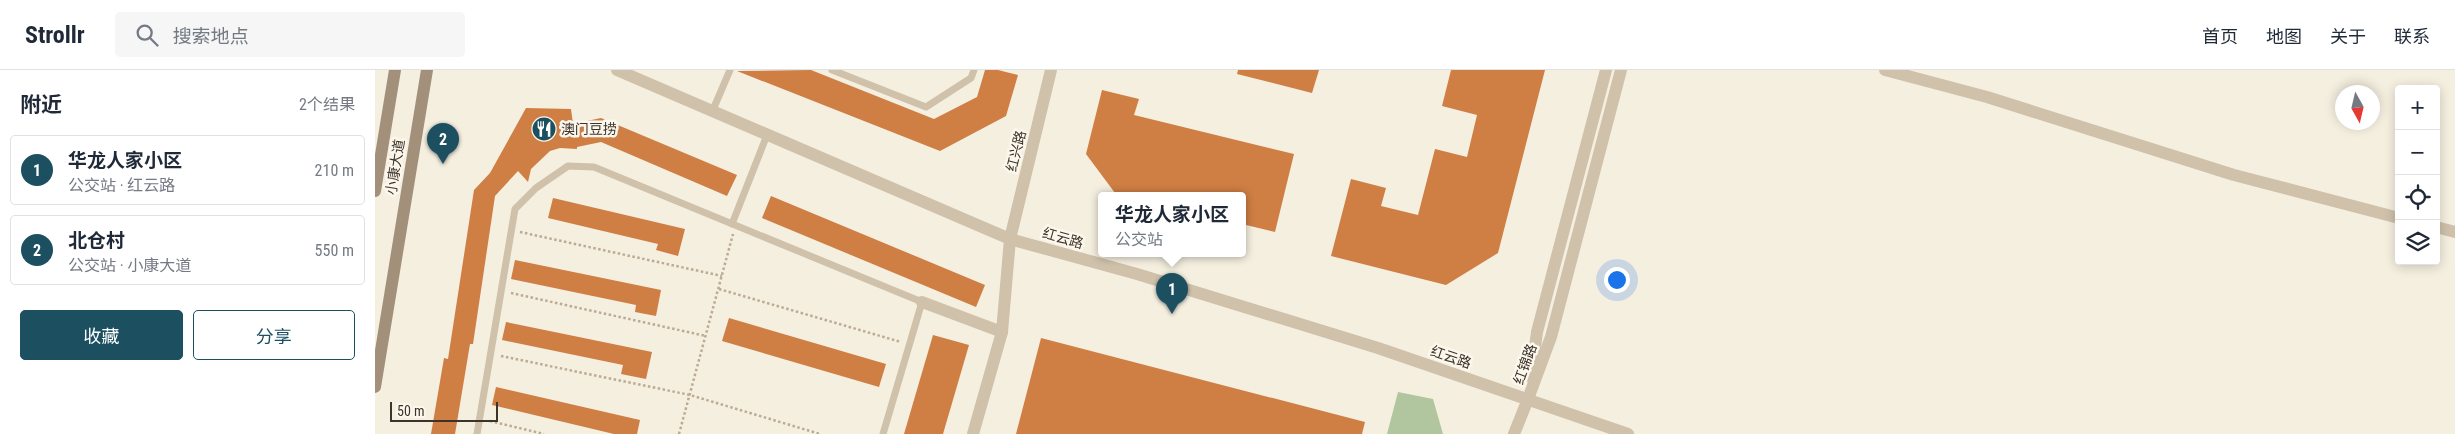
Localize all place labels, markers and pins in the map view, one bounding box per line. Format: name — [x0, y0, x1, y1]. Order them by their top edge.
restaurant icon: 澳门豆捞 — [531, 116, 557, 142]
place label: 澳门豆捞 — [561, 121, 617, 137]
pin: 2 — [427, 123, 459, 164]
pin: 1 — [1156, 273, 1188, 314]

